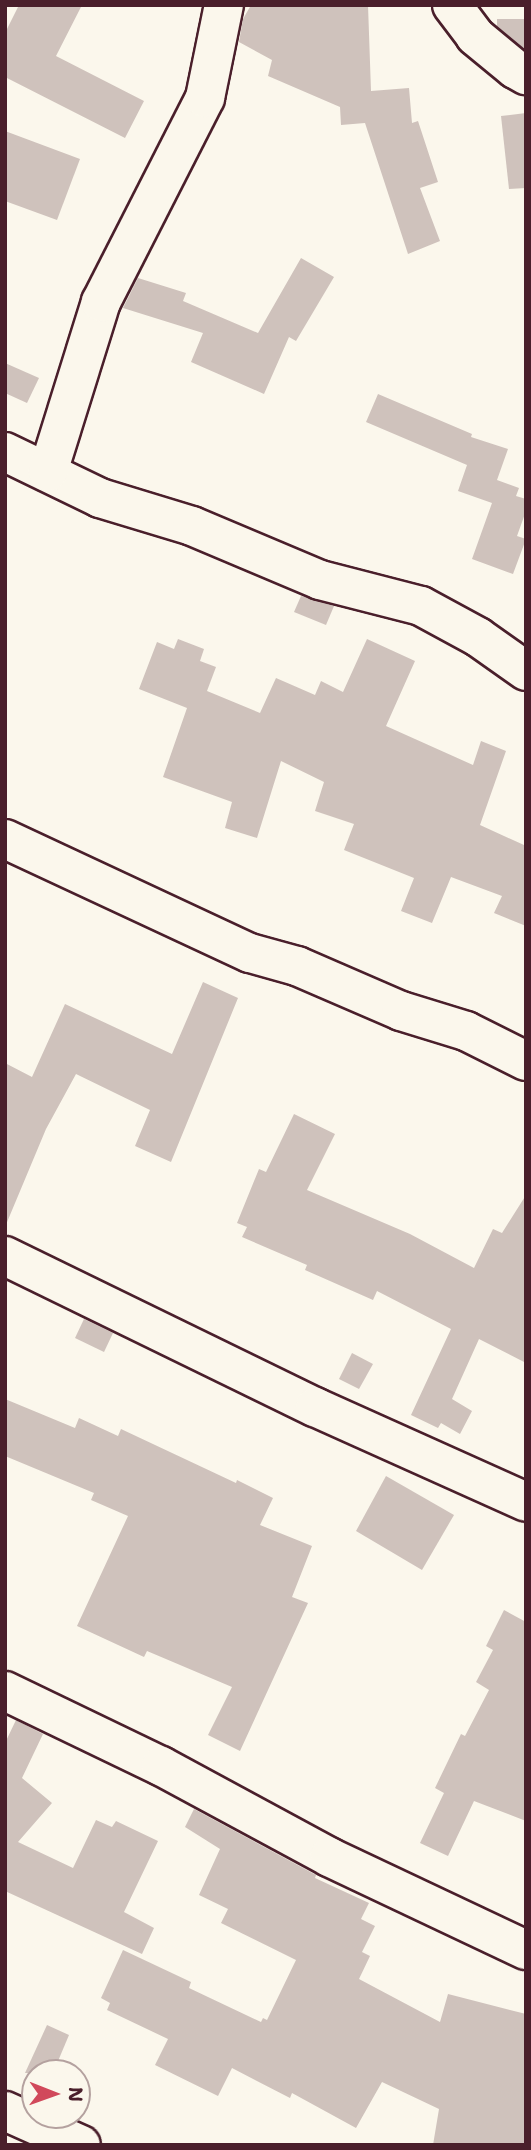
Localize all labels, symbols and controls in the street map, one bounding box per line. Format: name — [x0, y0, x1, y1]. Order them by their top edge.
north arrow — [21, 2059, 91, 2129]
text: N — [63, 2087, 88, 2102]

